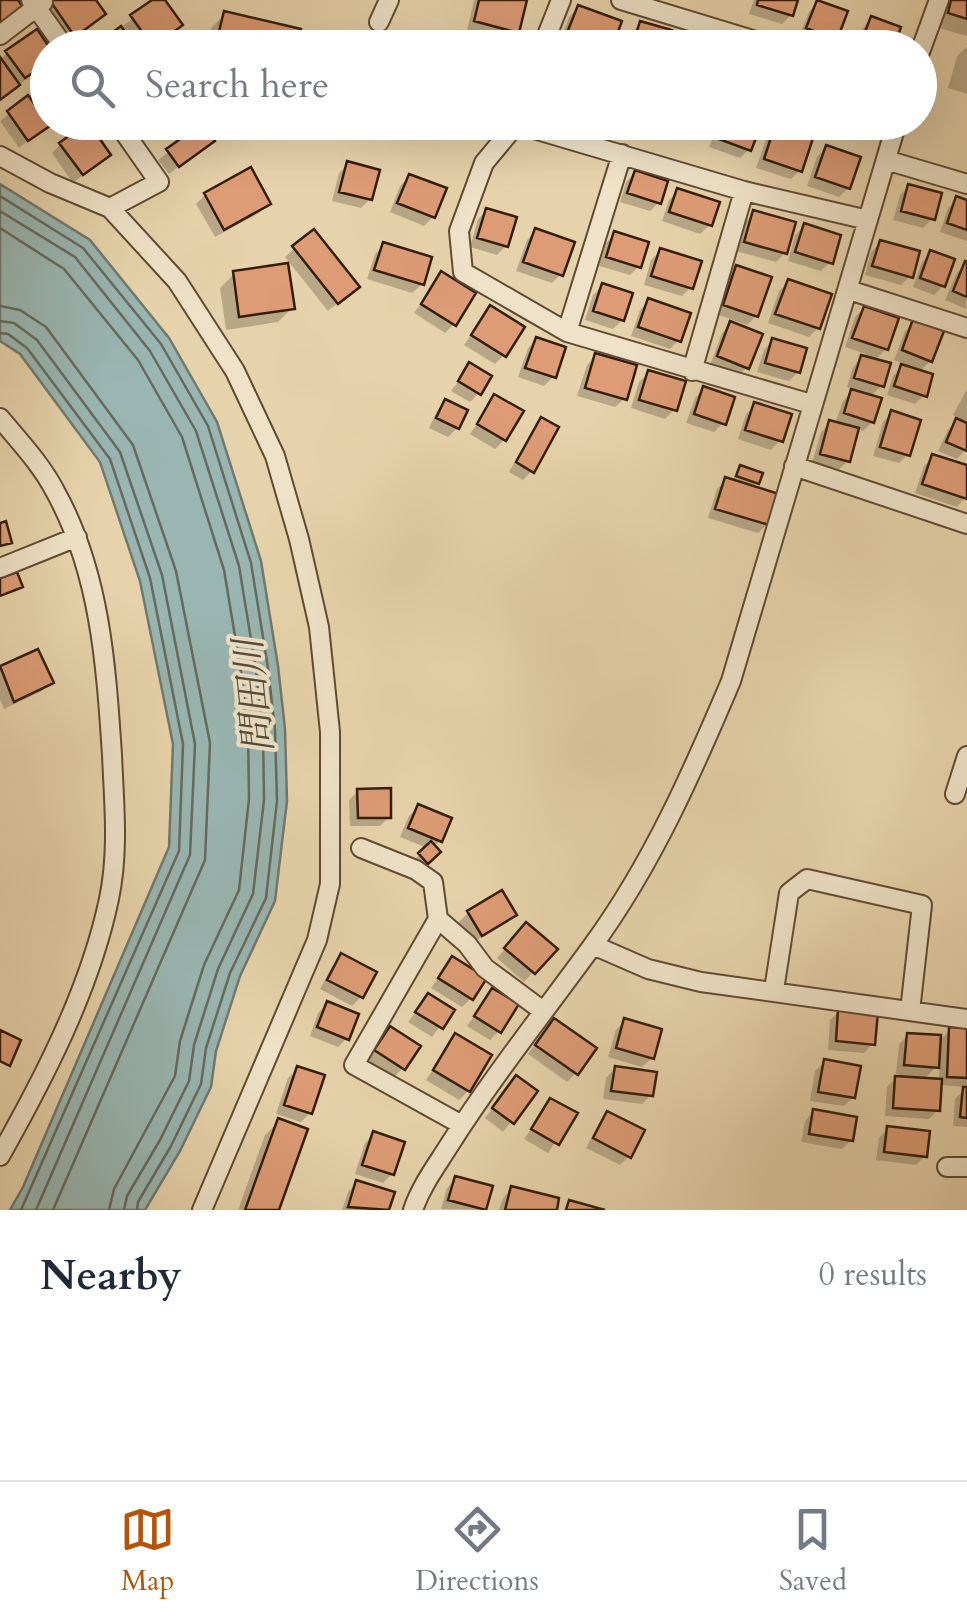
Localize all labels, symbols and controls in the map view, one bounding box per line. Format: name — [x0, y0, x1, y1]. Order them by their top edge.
search box — [30, 30, 937, 140]
icon: search — [65, 58, 120, 113]
text: Search here — [145, 59, 329, 111]
water label: 問田川 — [222, 633, 286, 755]
text: Nearby — [40, 1247, 182, 1304]
text: 0 results — [819, 1253, 927, 1297]
tab: Map — [120, 1502, 175, 1600]
tab: Directions — [415, 1502, 539, 1600]
tab: Saved — [779, 1502, 847, 1600]

